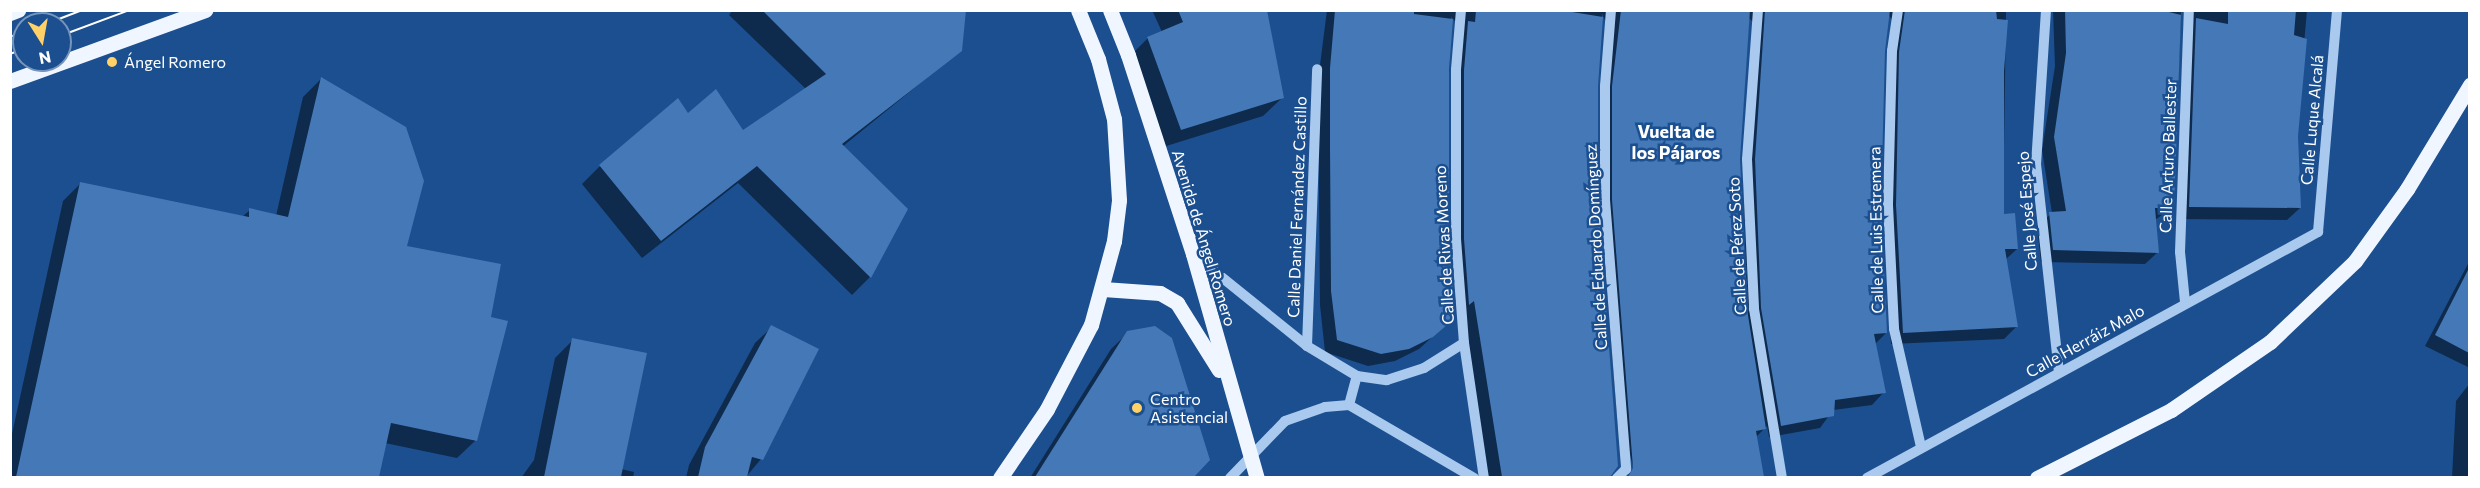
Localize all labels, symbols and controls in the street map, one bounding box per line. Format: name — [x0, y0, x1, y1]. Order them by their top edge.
north arrow — [12, 12, 72, 72]
text: N — [37, 48, 53, 69]
place label: Ángel Romero — [124, 52, 226, 72]
street label: Calle Luque Alcalá — [2297, 54, 2327, 186]
marker: Ángel Romero — [105, 55, 119, 69]
street label: Calle Arturo Ballester — [2156, 79, 2180, 233]
street label: Calle Daniel Fernández Castillo — [1284, 96, 1310, 318]
district label: Vuelta de los Pájaros — [1632, 121, 1720, 164]
street label: Calle de Eduardo Domínguez — [1581, 143, 1611, 351]
street label: Calle de Luis Estremera — [1865, 146, 1887, 314]
street label: Avenida de Ángel Romero — [1168, 147, 1240, 329]
street label: Calle José Espejo — [2013, 150, 2041, 272]
street label: Calle de Rivas Moreno — [1430, 165, 1458, 325]
street label: Calle de Pérez Soto — [1724, 176, 1750, 316]
street label: Calle Herráiz Malo — [2022, 300, 2148, 382]
place label: Centro Asistencial — [1150, 389, 1228, 427]
marker: Centro Asistencial — [1128, 399, 1146, 417]

